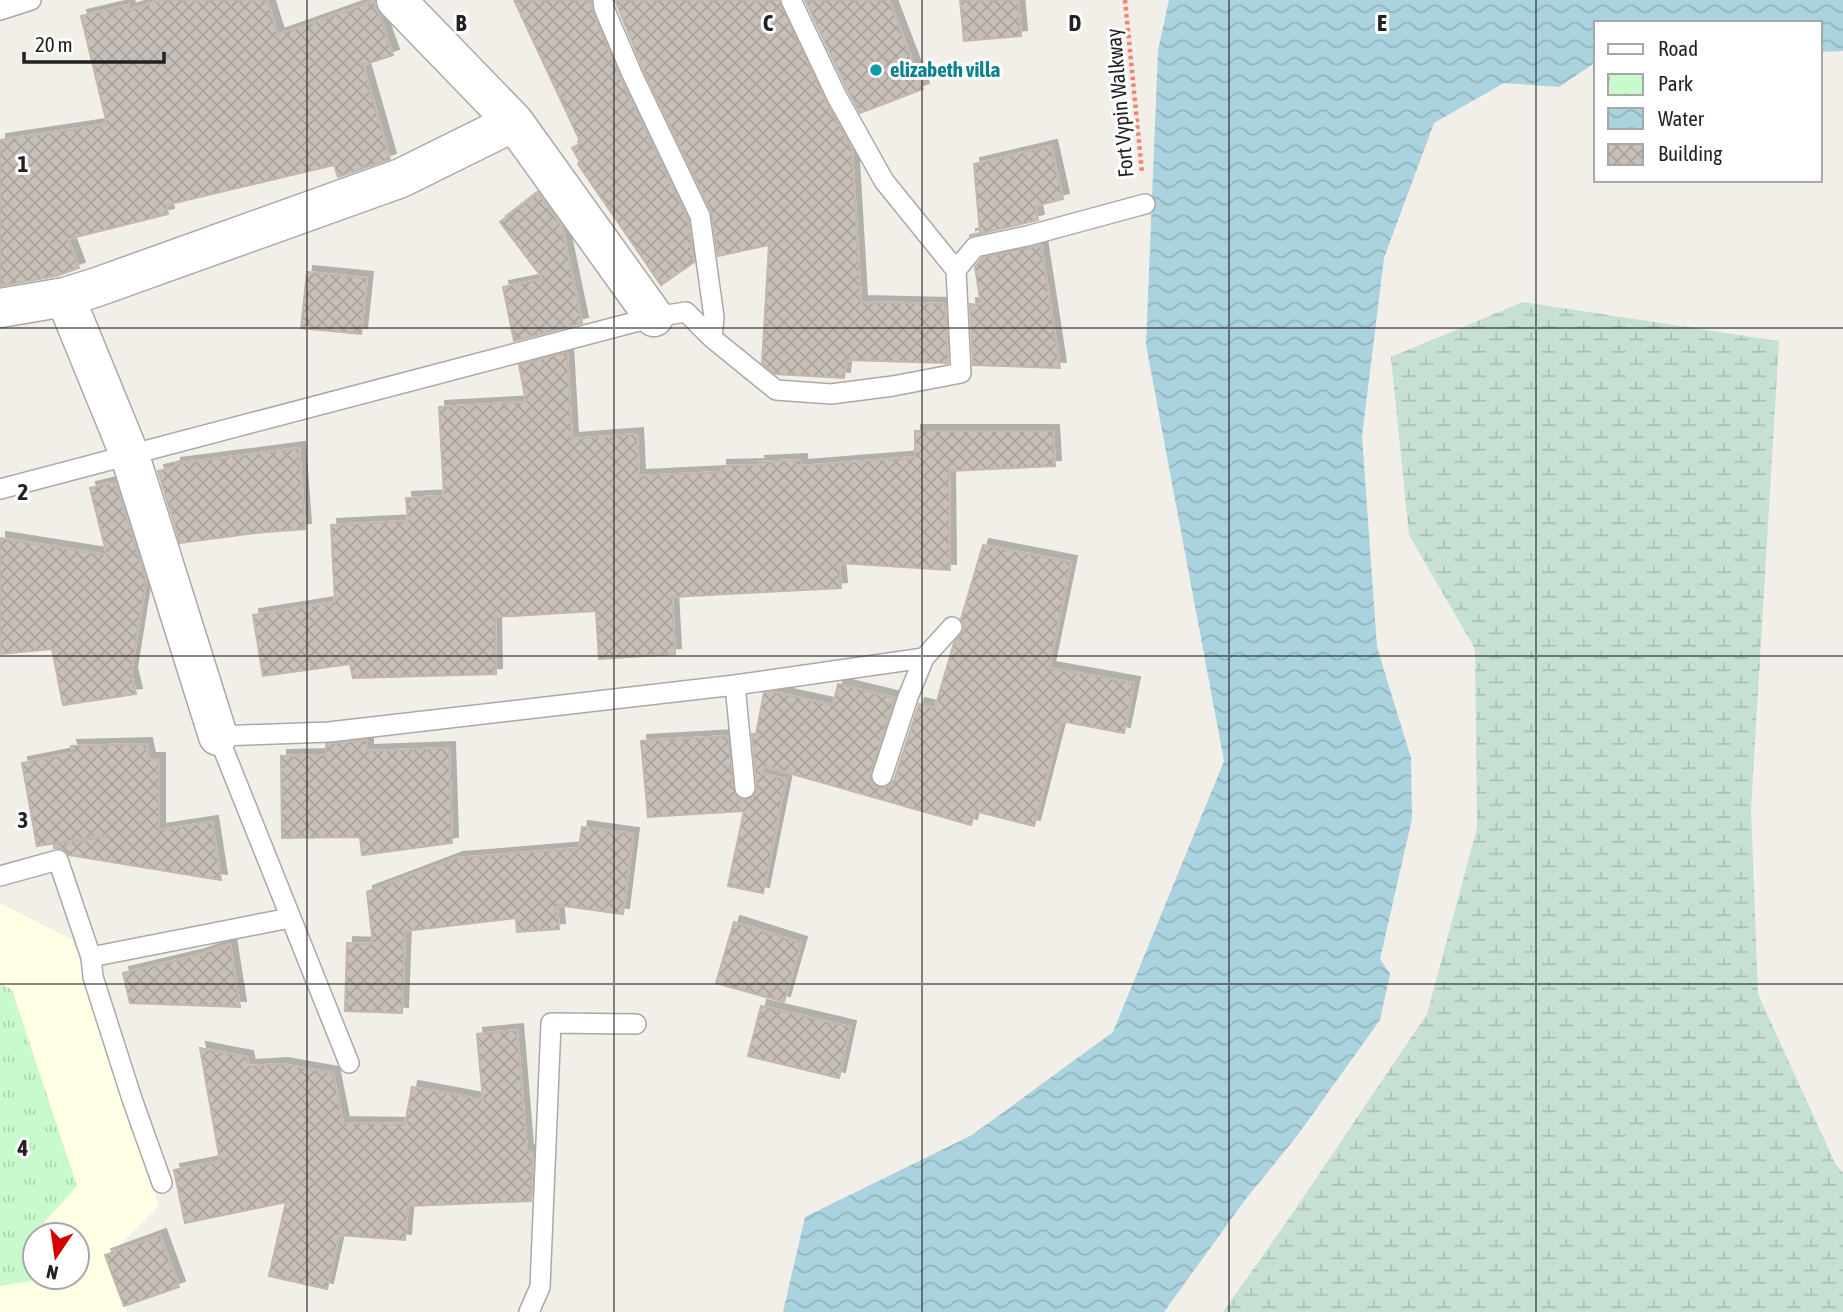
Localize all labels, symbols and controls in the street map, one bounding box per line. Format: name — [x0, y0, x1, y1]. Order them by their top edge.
text: B — [456, 10, 467, 36]
text: C — [763, 10, 774, 36]
text: D — [1069, 10, 1082, 36]
text: E — [1377, 10, 1387, 36]
scale bar — [24, 21, 164, 65]
legend — [1594, 21, 1822, 182]
street label: Fort Vypin Walkway — [1101, 27, 1137, 179]
text: 20 m — [35, 32, 73, 56]
text: Road — [1658, 36, 1698, 60]
place label: elizabeth villa — [890, 57, 1000, 81]
marker: elizabeth villa — [868, 62, 884, 78]
text: Park — [1658, 71, 1693, 95]
text: Water — [1658, 106, 1705, 130]
text: Building — [1658, 141, 1722, 165]
text: 1 — [18, 151, 29, 177]
text: 2 — [18, 479, 28, 505]
text: 3 — [18, 807, 28, 833]
text: 4 — [17, 1135, 29, 1161]
north arrow — [21, 1221, 91, 1291]
text: N — [44, 1261, 60, 1285]

